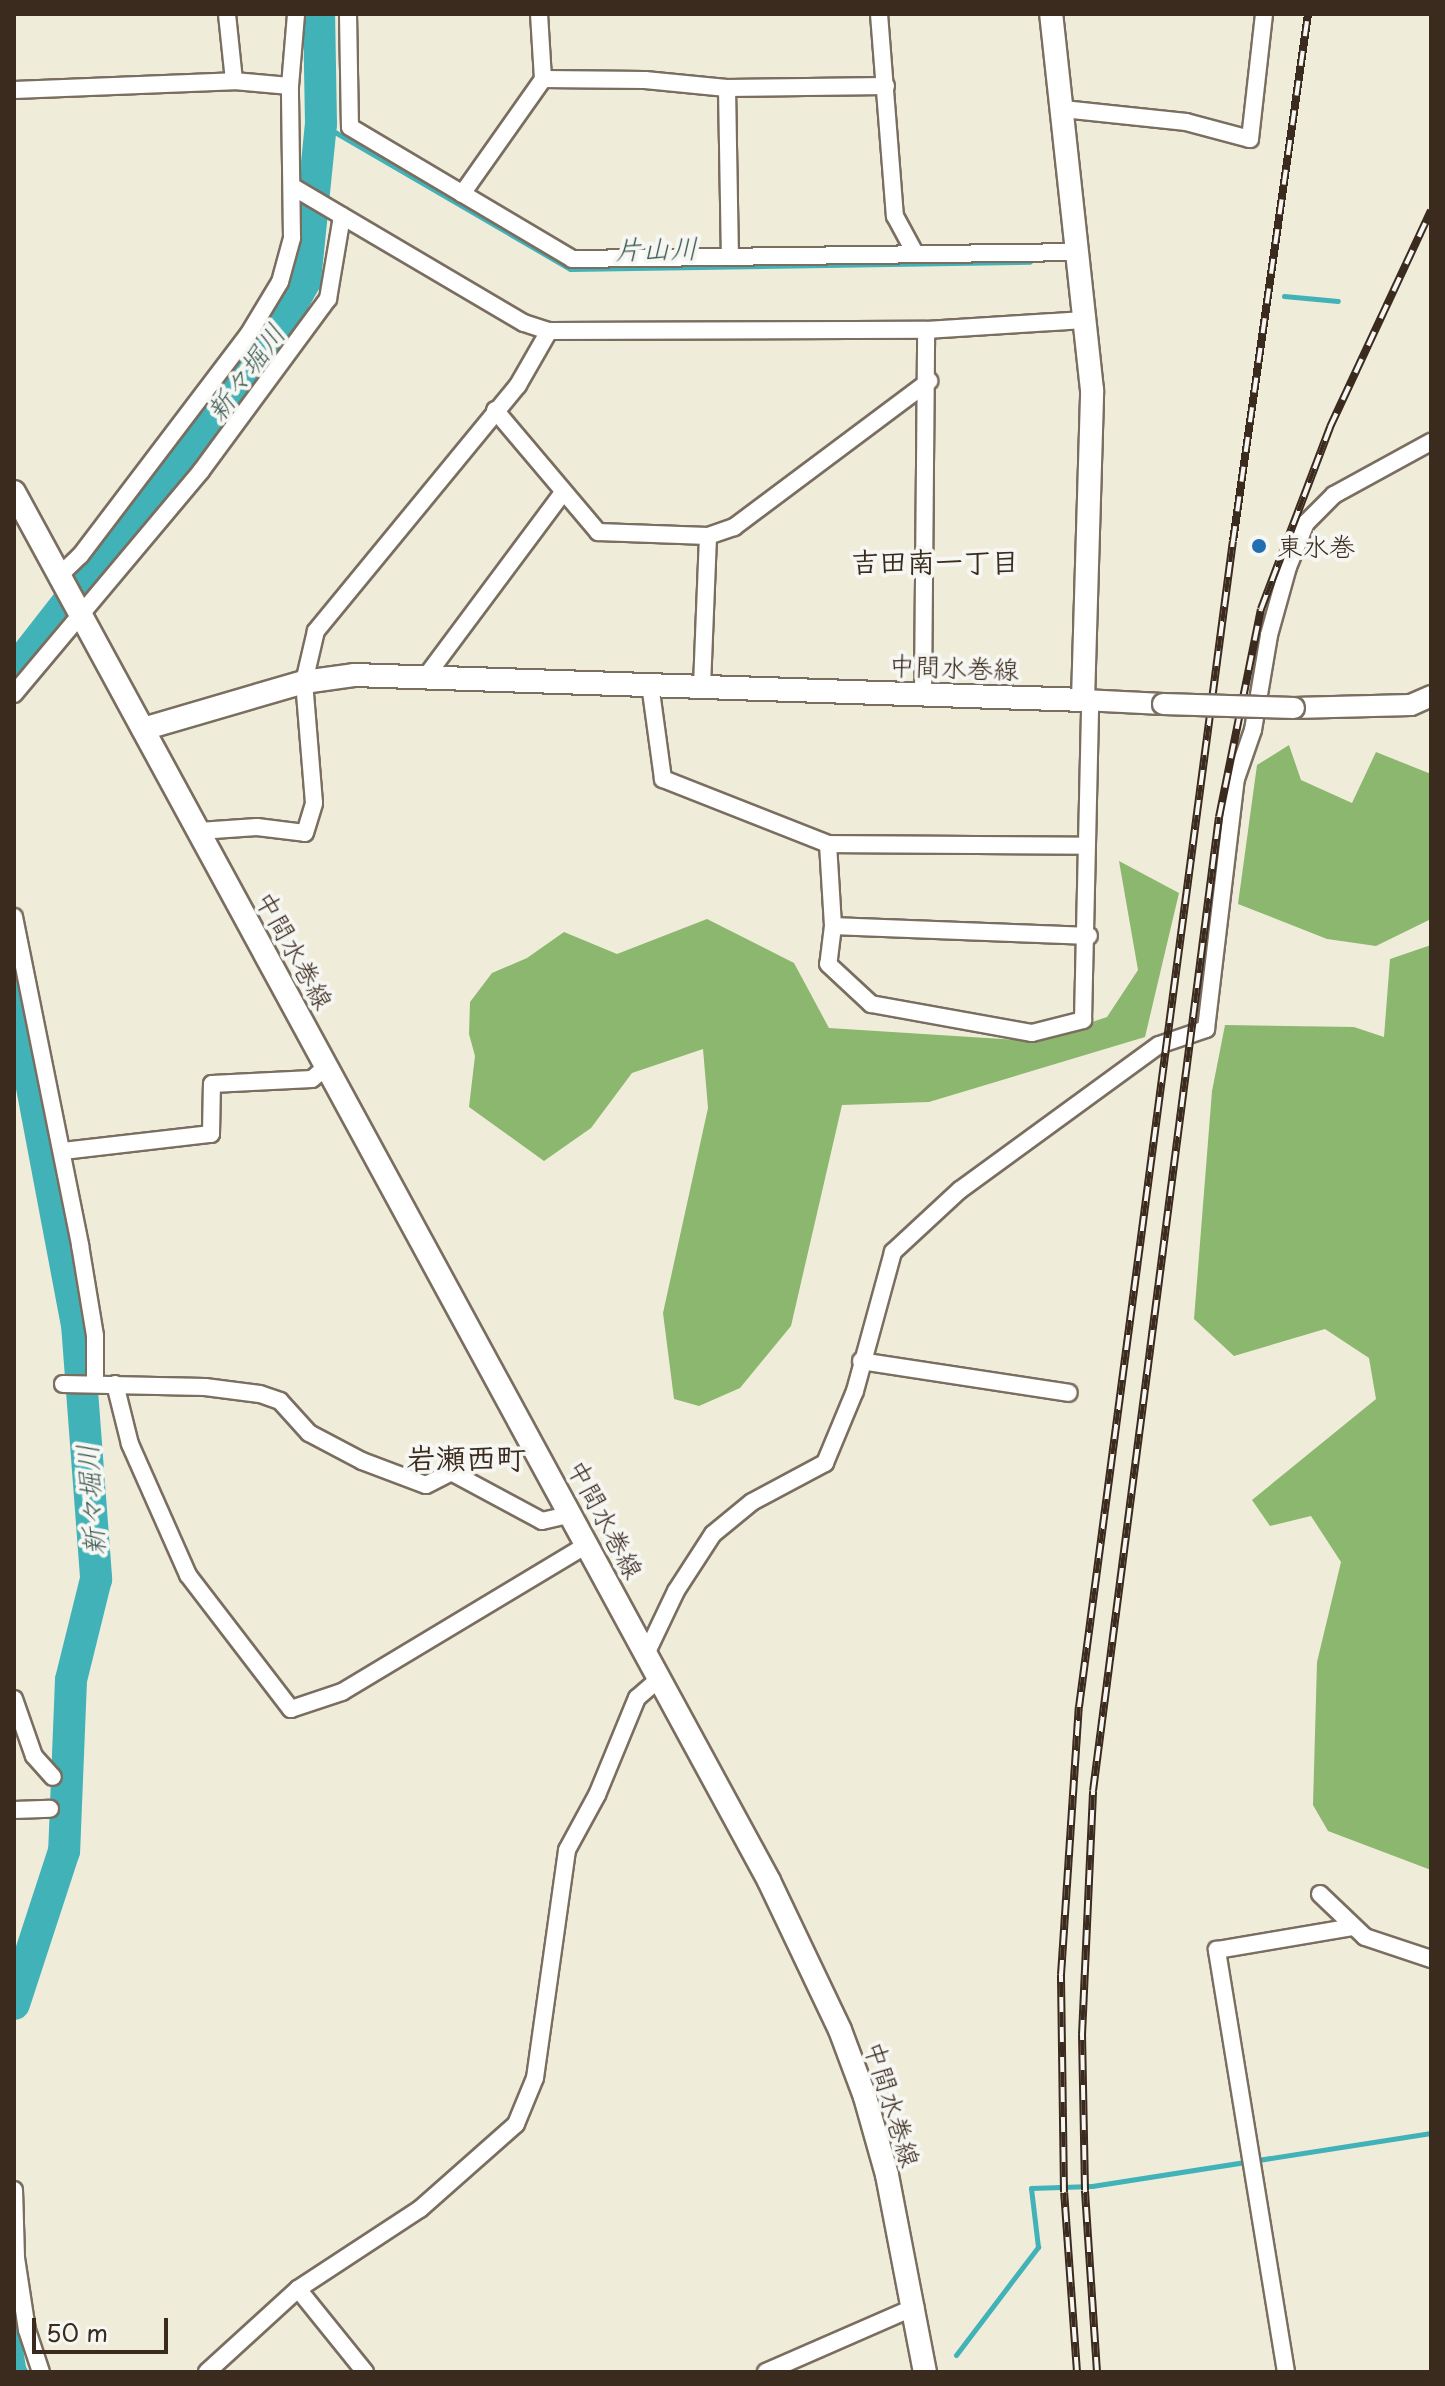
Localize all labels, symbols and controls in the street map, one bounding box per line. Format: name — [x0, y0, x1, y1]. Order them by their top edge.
water label: 片山川 — [614, 230, 698, 266]
water label: 新々堀川 — [198, 317, 292, 427]
place label: 東水巻 — [1277, 530, 1355, 562]
marker: 東水巻 — [1248, 535, 1270, 557]
district label: 吉田南一丁目 — [851, 544, 1019, 578]
street label: 中間水巻線 — [888, 649, 1020, 685]
street label: 中間水巻線 — [250, 886, 340, 1014]
district label: 岩瀬西町 — [406, 1439, 526, 1475]
water label: 新々堀川 — [69, 1443, 111, 1557]
street label: 中間水巻線 — [562, 1454, 650, 1584]
street label: 中間水巻線 — [859, 2037, 927, 2171]
scale bar — [36, 2302, 172, 2352]
text: 50 m — [46, 2314, 108, 2350]

